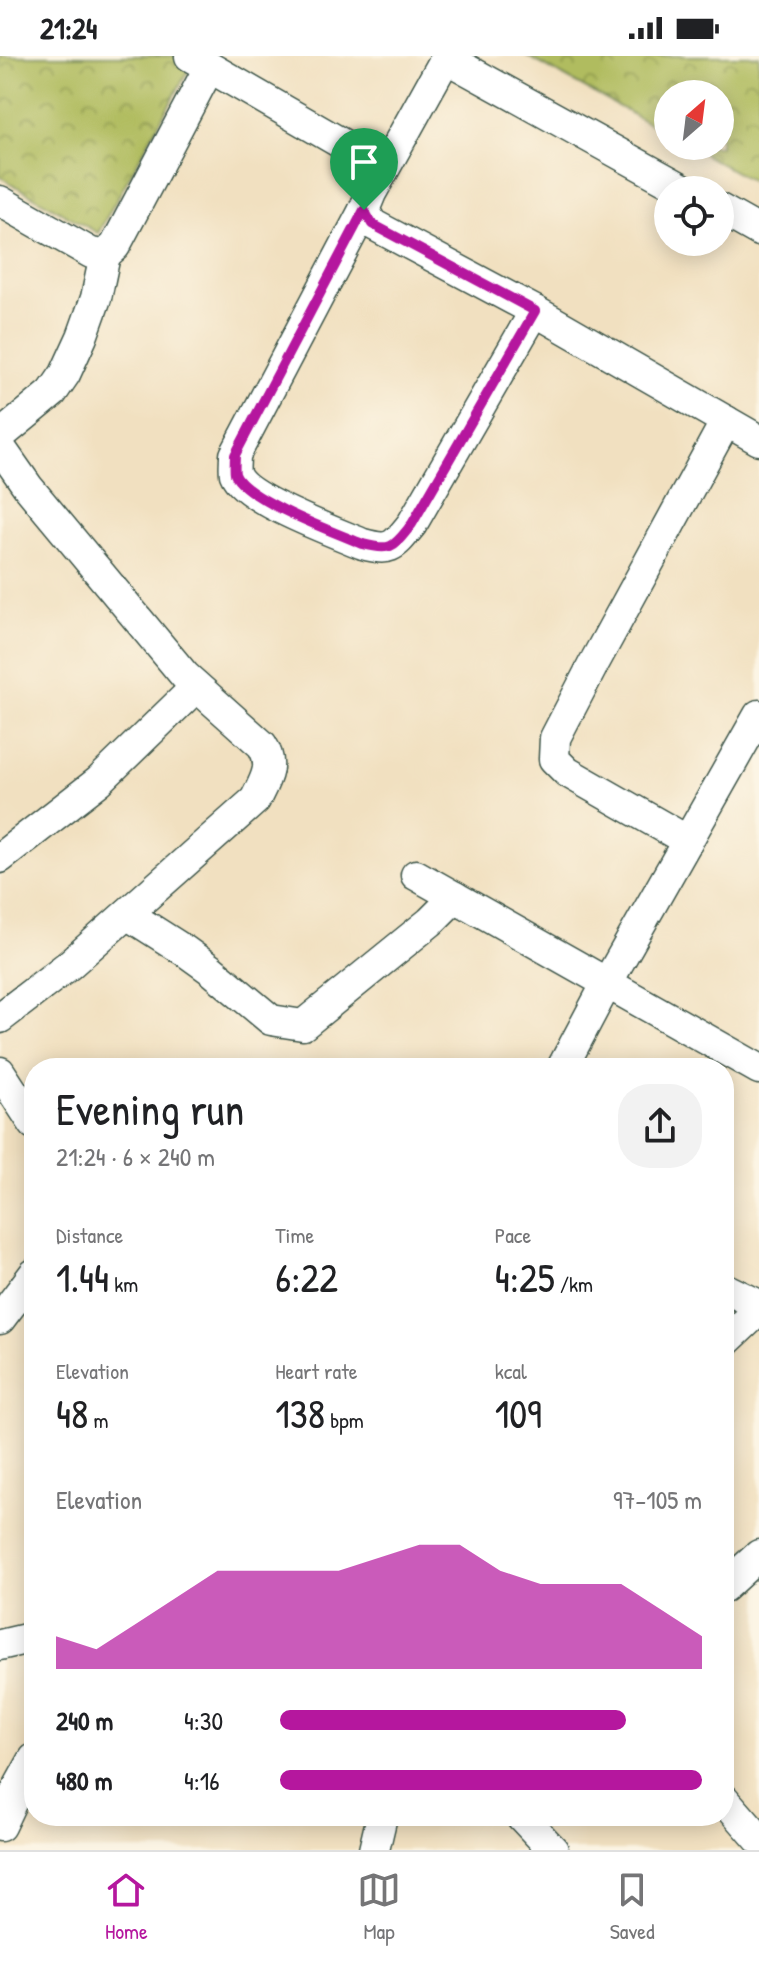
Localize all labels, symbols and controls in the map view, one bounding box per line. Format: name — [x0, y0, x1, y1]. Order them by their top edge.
text: 21:24 — [40, 8, 97, 48]
north arrow — [654, 80, 734, 160]
map controls — [654, 80, 734, 256]
pin — [330, 128, 398, 210]
icon: arrive — [342, 140, 386, 184]
button: locate — [654, 176, 734, 256]
text: Evening run — [56, 1079, 244, 1139]
button: share — [618, 1084, 702, 1168]
text: 21:24 · 6 × 240 m — [56, 1139, 215, 1174]
text: Distance — [56, 1220, 123, 1250]
text: Time — [275, 1220, 314, 1250]
text: Pace — [495, 1220, 531, 1250]
text: 1.44 — [56, 1250, 109, 1304]
text: 6:22 — [275, 1250, 338, 1304]
text: 4:25 — [495, 1250, 555, 1304]
text: km — [109, 1269, 138, 1299]
text: /km — [555, 1269, 593, 1299]
text: Elevation — [56, 1356, 129, 1386]
text: Heart rate — [275, 1356, 358, 1386]
text: kcal — [495, 1356, 527, 1386]
text: 48 — [56, 1386, 88, 1440]
text: 138 — [275, 1386, 325, 1440]
text: 109 — [495, 1386, 542, 1440]
text: m — [88, 1405, 108, 1435]
text: bpm — [325, 1405, 364, 1435]
text: Elevation — [56, 1482, 142, 1517]
text: 97–105 m — [613, 1482, 702, 1517]
text: 240 m — [56, 1703, 113, 1738]
text: 4:30 — [184, 1703, 223, 1738]
text: 480 m — [56, 1763, 112, 1798]
text: 4:16 — [184, 1763, 220, 1798]
tab: Home — [104, 1868, 148, 1946]
tab: Map — [357, 1868, 401, 1946]
tab: Saved — [610, 1868, 655, 1946]

